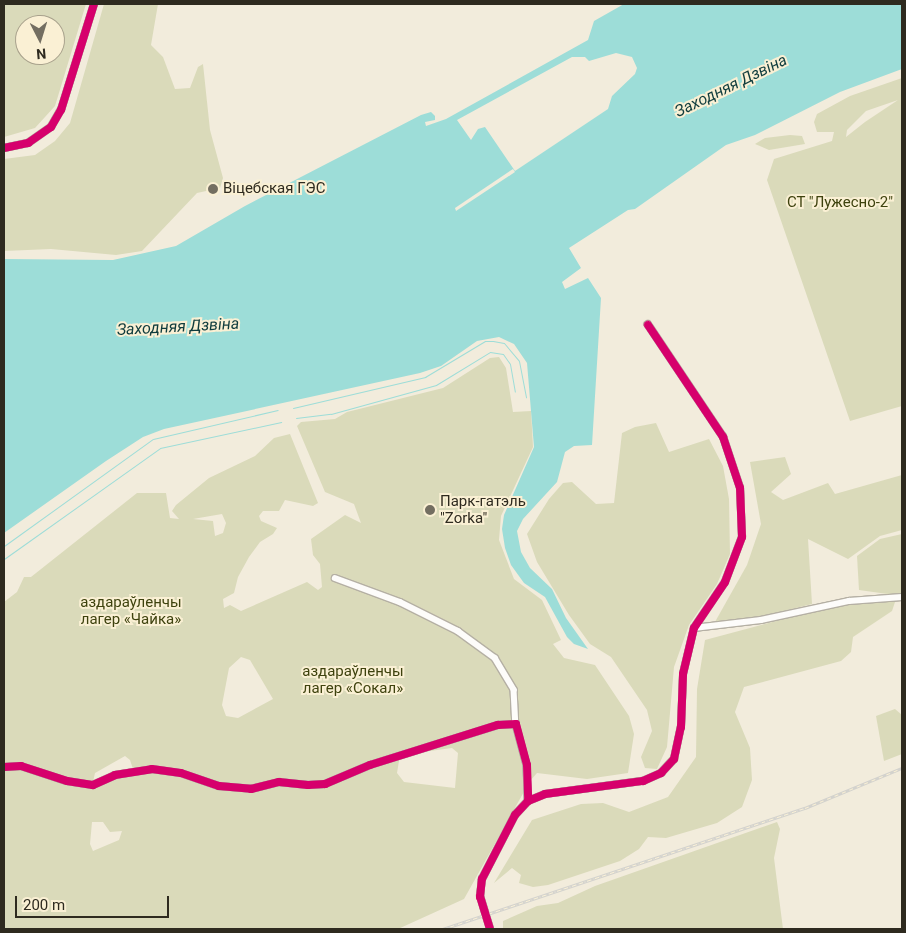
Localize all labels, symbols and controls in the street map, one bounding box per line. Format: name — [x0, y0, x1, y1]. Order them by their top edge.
north arrow — [15, 15, 65, 65]
text: N — [36, 46, 47, 62]
water label: Заходняя Дзвіна — [672, 51, 790, 121]
place label: Віцебская ГЭС — [223, 180, 325, 198]
marker: Віцебская ГЭС — [207, 183, 219, 195]
park label: СТ "Лужесно-2" — [787, 194, 893, 212]
water label: Заходняя Дзвіна — [116, 314, 240, 340]
place label: Парк-гатэль "Zorka" — [440, 492, 526, 527]
marker: Парк-гатэль "Zorka" — [424, 504, 436, 516]
park label: аздараўленчы лагер «Чайка» — [80, 593, 182, 628]
park label: аздараўленчы лагер «Сокал» — [302, 662, 404, 697]
scale bar — [18, 886, 171, 918]
text: 200 m — [23, 896, 65, 914]

